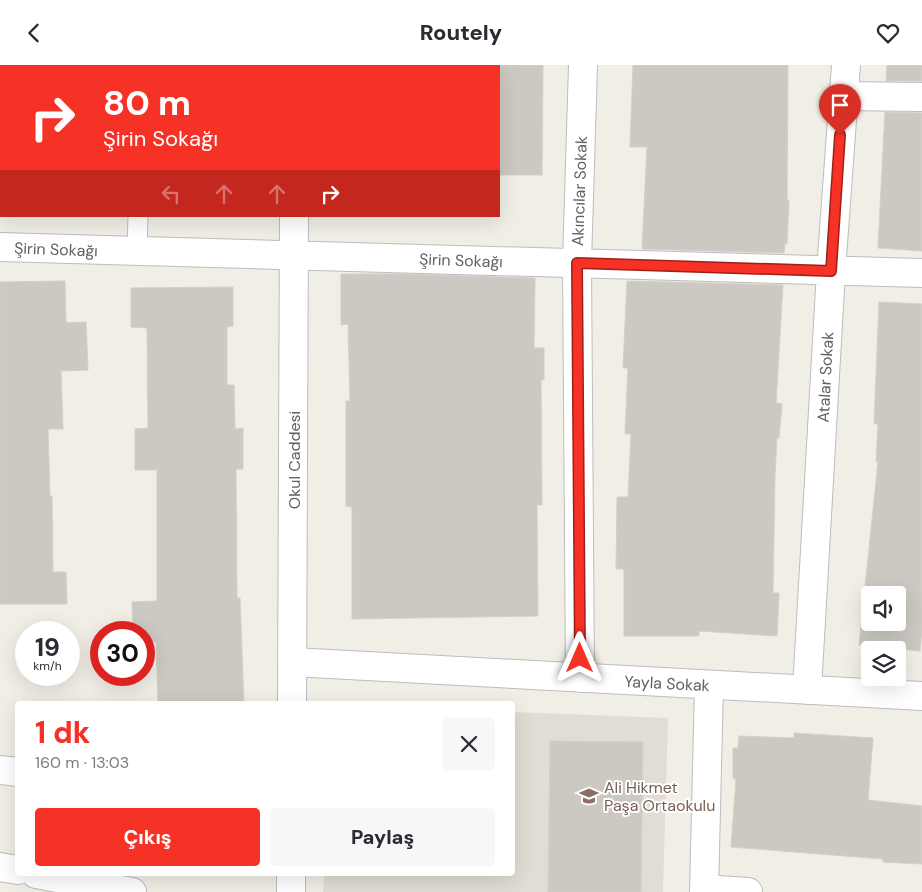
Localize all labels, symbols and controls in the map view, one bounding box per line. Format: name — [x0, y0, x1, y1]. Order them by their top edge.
text: Routely — [420, 18, 502, 47]
icon: back — [20, 19, 48, 47]
icon: heart — [874, 19, 902, 47]
text: 80 m — [103, 80, 191, 126]
pin — [819, 84, 861, 135]
icon: right — [20, 85, 85, 150]
icon: arrive — [826, 91, 854, 119]
text: Şirin Sokağı — [103, 124, 218, 153]
street label: Akıncılar Sokak — [567, 136, 592, 246]
icon: left — [157, 180, 185, 208]
icon: ahead — [210, 180, 238, 208]
icon: ahead — [263, 180, 291, 208]
icon: right — [316, 180, 344, 208]
street label: Şirin Sokağı — [14, 238, 98, 261]
street label: Şirin Sokağı — [419, 249, 503, 272]
street label: Atalar Sokak — [813, 331, 838, 423]
street label: Okul Caddesi — [284, 411, 305, 509]
map controls — [861, 586, 906, 686]
button: sound — [861, 586, 906, 631]
speed limit sign: 30 — [90, 621, 155, 686]
text: 19 — [35, 631, 60, 664]
position arrow — [553, 631, 605, 683]
button: layers — [861, 641, 906, 686]
text: km/h — [33, 658, 62, 674]
street label: Yayla Sokak — [624, 671, 710, 696]
text: 1 dk — [35, 713, 90, 752]
button: close — [443, 718, 495, 770]
text: 160 m · 13:03 — [35, 752, 129, 773]
place label: Ali Hikmet Paşa Ortaokulu — [604, 777, 715, 816]
school or university icon: Ali Hikmet Paşa Ortaokulu — [578, 785, 600, 807]
button: Çıkış — [35, 808, 260, 866]
button: Paylaş — [270, 808, 495, 866]

